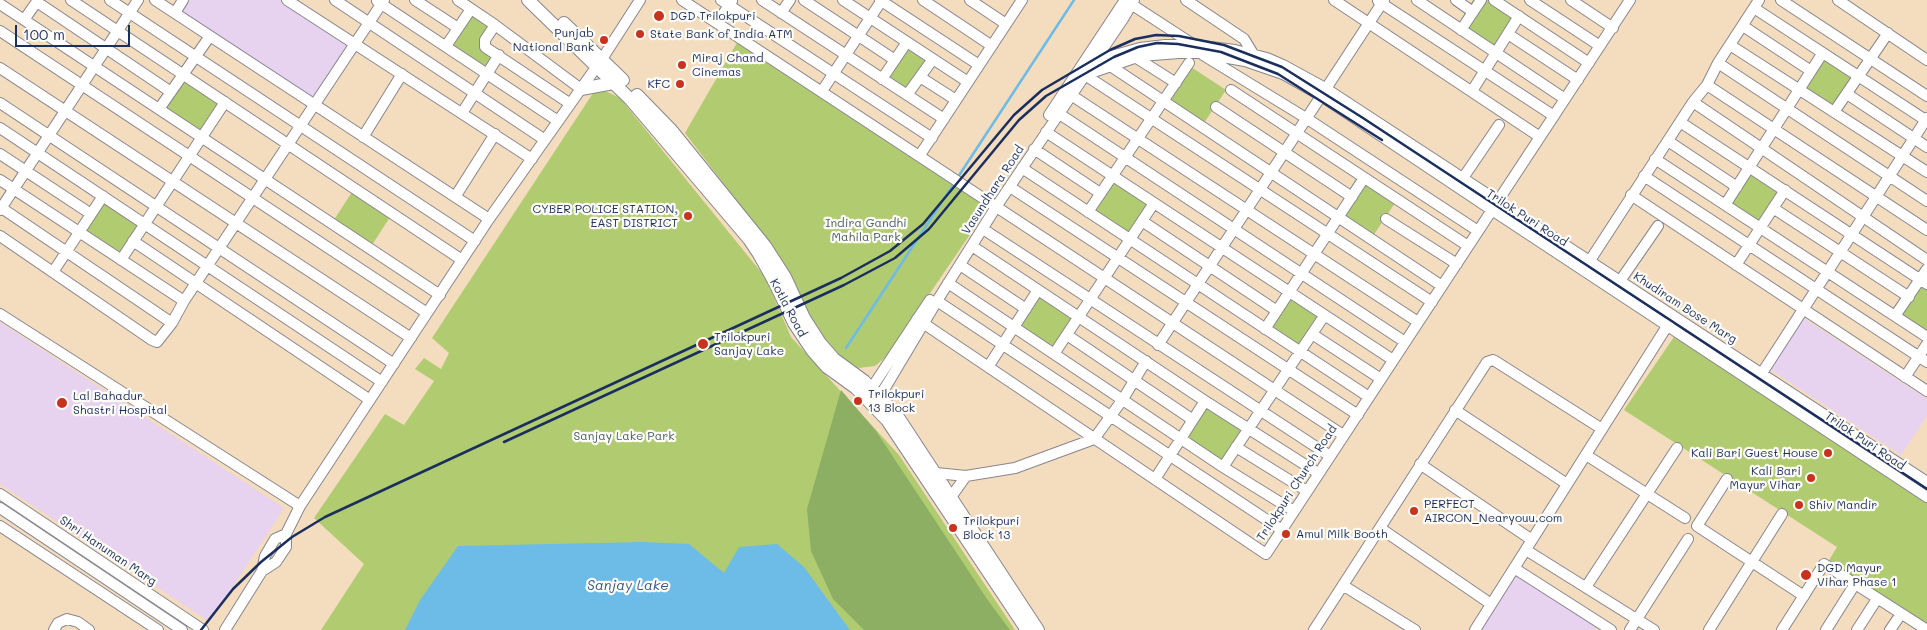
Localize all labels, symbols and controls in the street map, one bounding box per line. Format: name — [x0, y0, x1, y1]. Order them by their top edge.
marker: DGD Trilokpuri — [652, 9, 666, 23]
place label: DGD Trilokpuri — [670, 9, 756, 23]
scale bar — [18, 15, 132, 47]
text: 100 m — [23, 24, 65, 44]
place label: Punjab National Bank — [513, 26, 594, 54]
place label: State Bank of India ATM — [650, 27, 793, 41]
marker: State Bank of India ATM — [634, 28, 646, 40]
marker: Punjab National Bank — [598, 34, 610, 46]
place label: Miraj Chand Cinemas — [692, 51, 764, 79]
marker: Miraj Chand Cinemas — [676, 59, 688, 71]
place label: KFC — [647, 77, 670, 91]
marker: KFC — [674, 78, 686, 90]
street label: Vasundhara Road — [959, 143, 1027, 237]
street label: Trilok Puri Road — [1484, 186, 1570, 250]
place label: CYBER POLICE STATION, EAST DISTRICT — [532, 202, 678, 230]
marker: CYBER POLICE STATION, EAST DISTRICT — [682, 210, 694, 222]
park label: Indira Gandhi Mahila Park — [825, 216, 907, 244]
street label: Khudiram Bose Marg — [1631, 269, 1739, 347]
street label: Kotla Road — [767, 276, 809, 340]
place label: Trilokpuri Sanjay Lake — [714, 330, 784, 358]
marker: Trilokpuri Sanjay Lake — [696, 337, 710, 351]
place label: Trilokpuri 13 Block — [868, 387, 925, 415]
place label: Lal Bahadur Shastri Hospital — [73, 389, 167, 417]
marker: Trilokpuri 13 Block — [852, 395, 864, 407]
marker: Lal Bahadur Shastri Hospital — [55, 396, 69, 410]
street label: Trilok Puri Road — [1822, 409, 1908, 473]
street label: Trilokpuri Church Road — [1254, 422, 1340, 544]
park label: Sanjay Lake Park — [573, 429, 675, 443]
place label: Kali Bari Guest House — [1691, 446, 1818, 460]
marker: Kali Bari Guest House — [1822, 447, 1834, 459]
place label: Kali Bari Mayur Vihar — [1730, 464, 1801, 492]
marker: Kali Bari Mayur Vihar — [1805, 472, 1817, 484]
place label: PERFECT AIRCON_Nearyouu.com — [1424, 497, 1562, 525]
place label: Shiv Mandir — [1809, 498, 1877, 512]
marker: Shiv Mandir — [1793, 499, 1805, 511]
marker: PERFECT AIRCON_Nearyouu.com — [1408, 505, 1420, 517]
street label: Shri Hanuman Marg — [57, 513, 159, 589]
place label: Trilokpuri Block 13 — [963, 514, 1020, 542]
marker: Trilokpuri Block 13 — [947, 522, 959, 534]
place label: Amul Milk Booth — [1296, 527, 1387, 541]
marker: Amul Milk Booth — [1280, 528, 1292, 540]
place label: DGD Mayur Vihar Phase 1 — [1817, 561, 1897, 589]
marker: DGD Mayur Vihar Phase 1 — [1799, 568, 1813, 582]
water label: Sanjay Lake — [587, 578, 669, 594]

